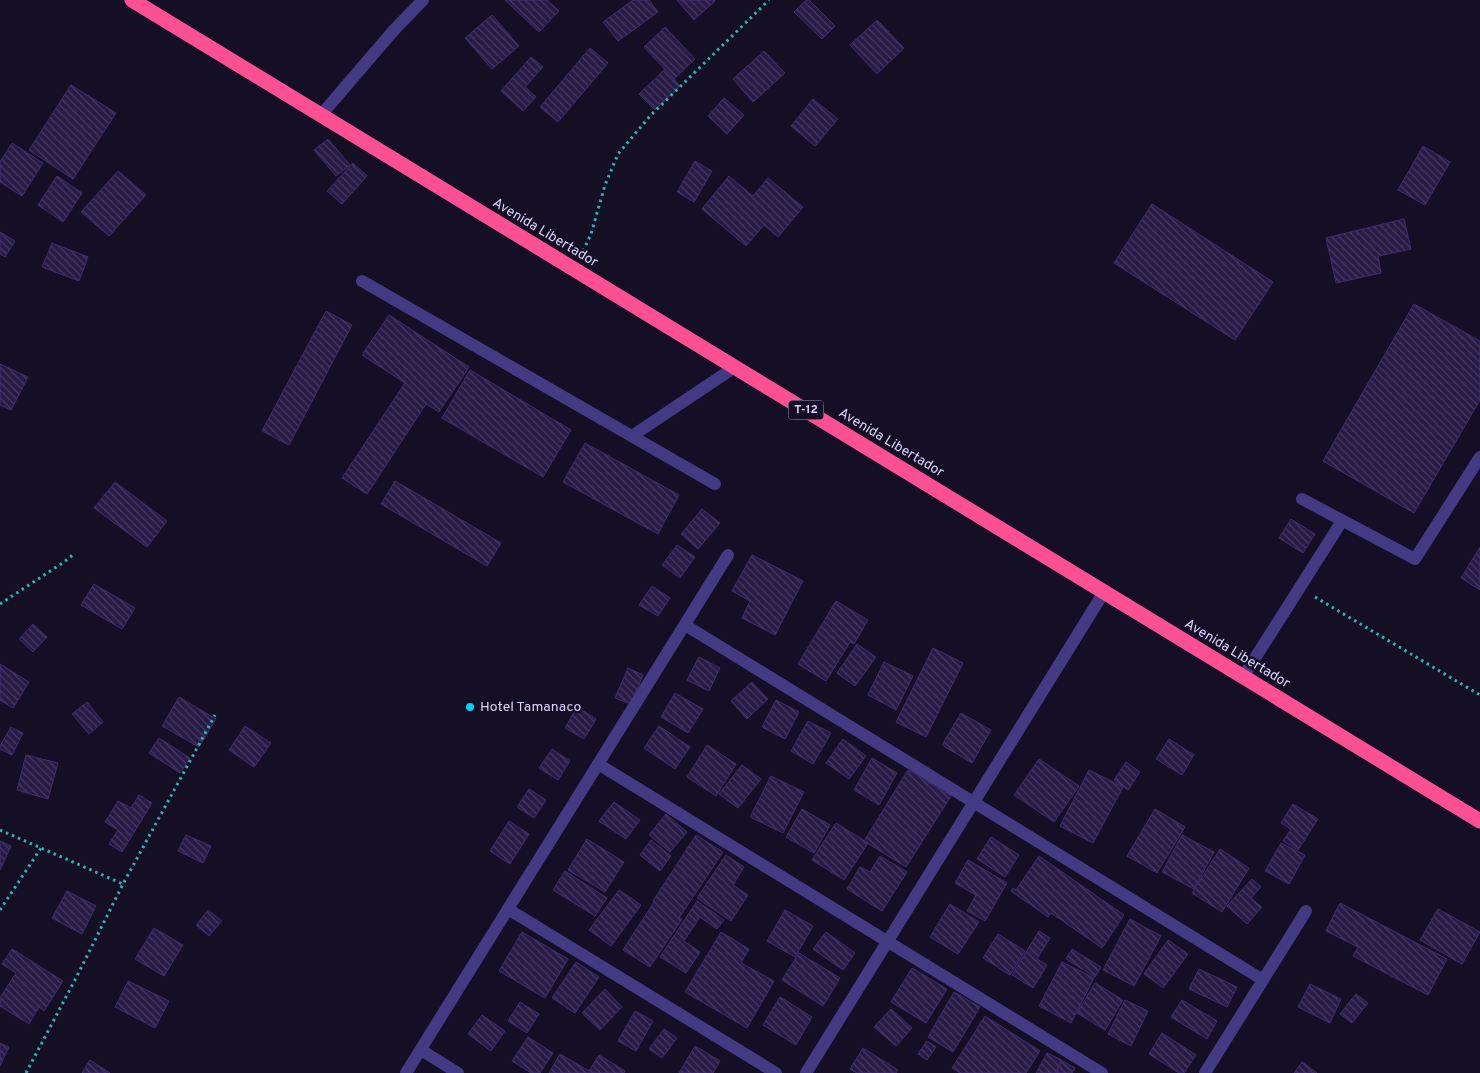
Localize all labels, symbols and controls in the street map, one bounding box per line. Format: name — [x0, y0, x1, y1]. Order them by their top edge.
street label: Avenida Libertador — [489, 195, 601, 272]
road number: T-12 — [788, 400, 824, 420]
street label: Avenida Libertador — [835, 405, 947, 482]
street label: Avenida Libertador — [1181, 616, 1293, 693]
place label: Hotel Tamanaco — [480, 699, 581, 716]
marker: Hotel Tamanaco — [464, 701, 476, 713]

